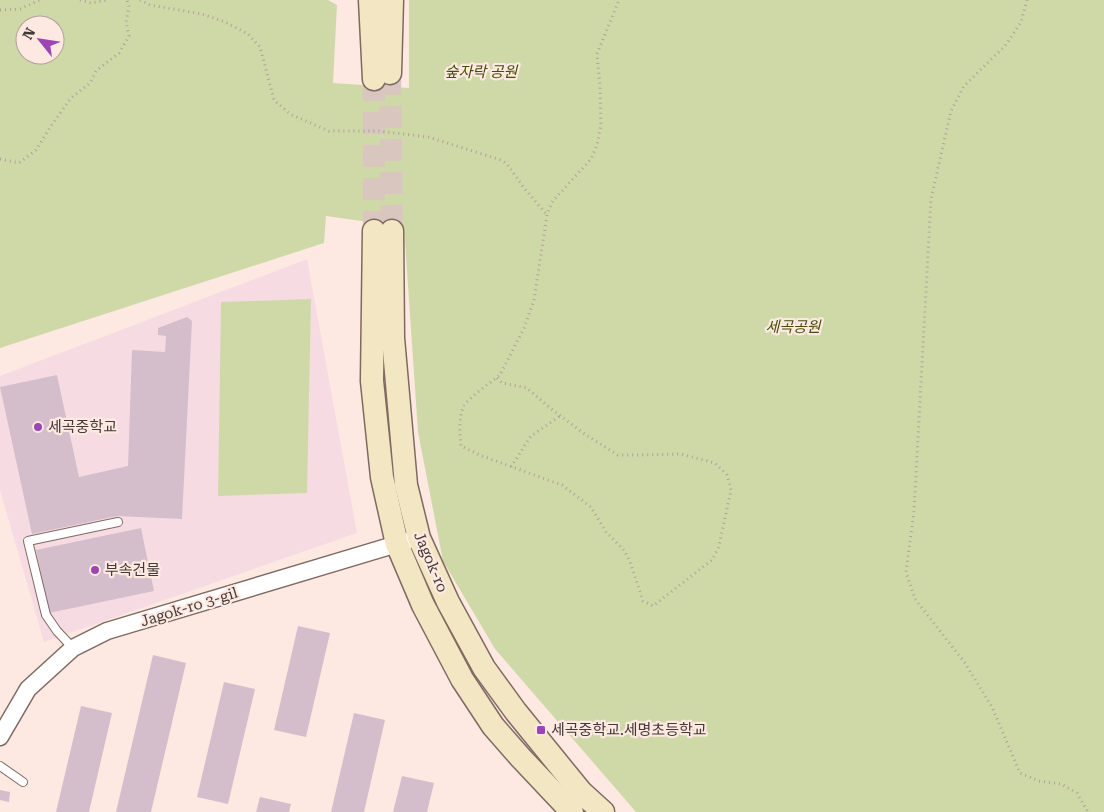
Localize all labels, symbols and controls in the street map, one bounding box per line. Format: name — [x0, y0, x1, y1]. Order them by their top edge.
north arrow — [15, 15, 65, 65]
text: N — [19, 25, 38, 42]
park label: 숲자락 공원 — [445, 63, 519, 81]
park label: 세곡공원 — [765, 318, 822, 336]
place label: 세곡중학교 — [48, 418, 117, 436]
marker: 세곡중학교 — [32, 421, 44, 433]
street label: Jagok-ro — [410, 529, 452, 595]
place label: 부속건물 — [105, 561, 160, 579]
marker: 부속건물 — [89, 564, 101, 576]
street label: Jagok-ro 3-gil — [138, 584, 240, 630]
place label: 세곡중학교.세명초등학교 — [551, 721, 707, 739]
marker: 세곡중학교.세명초등학교 — [535, 724, 547, 736]

